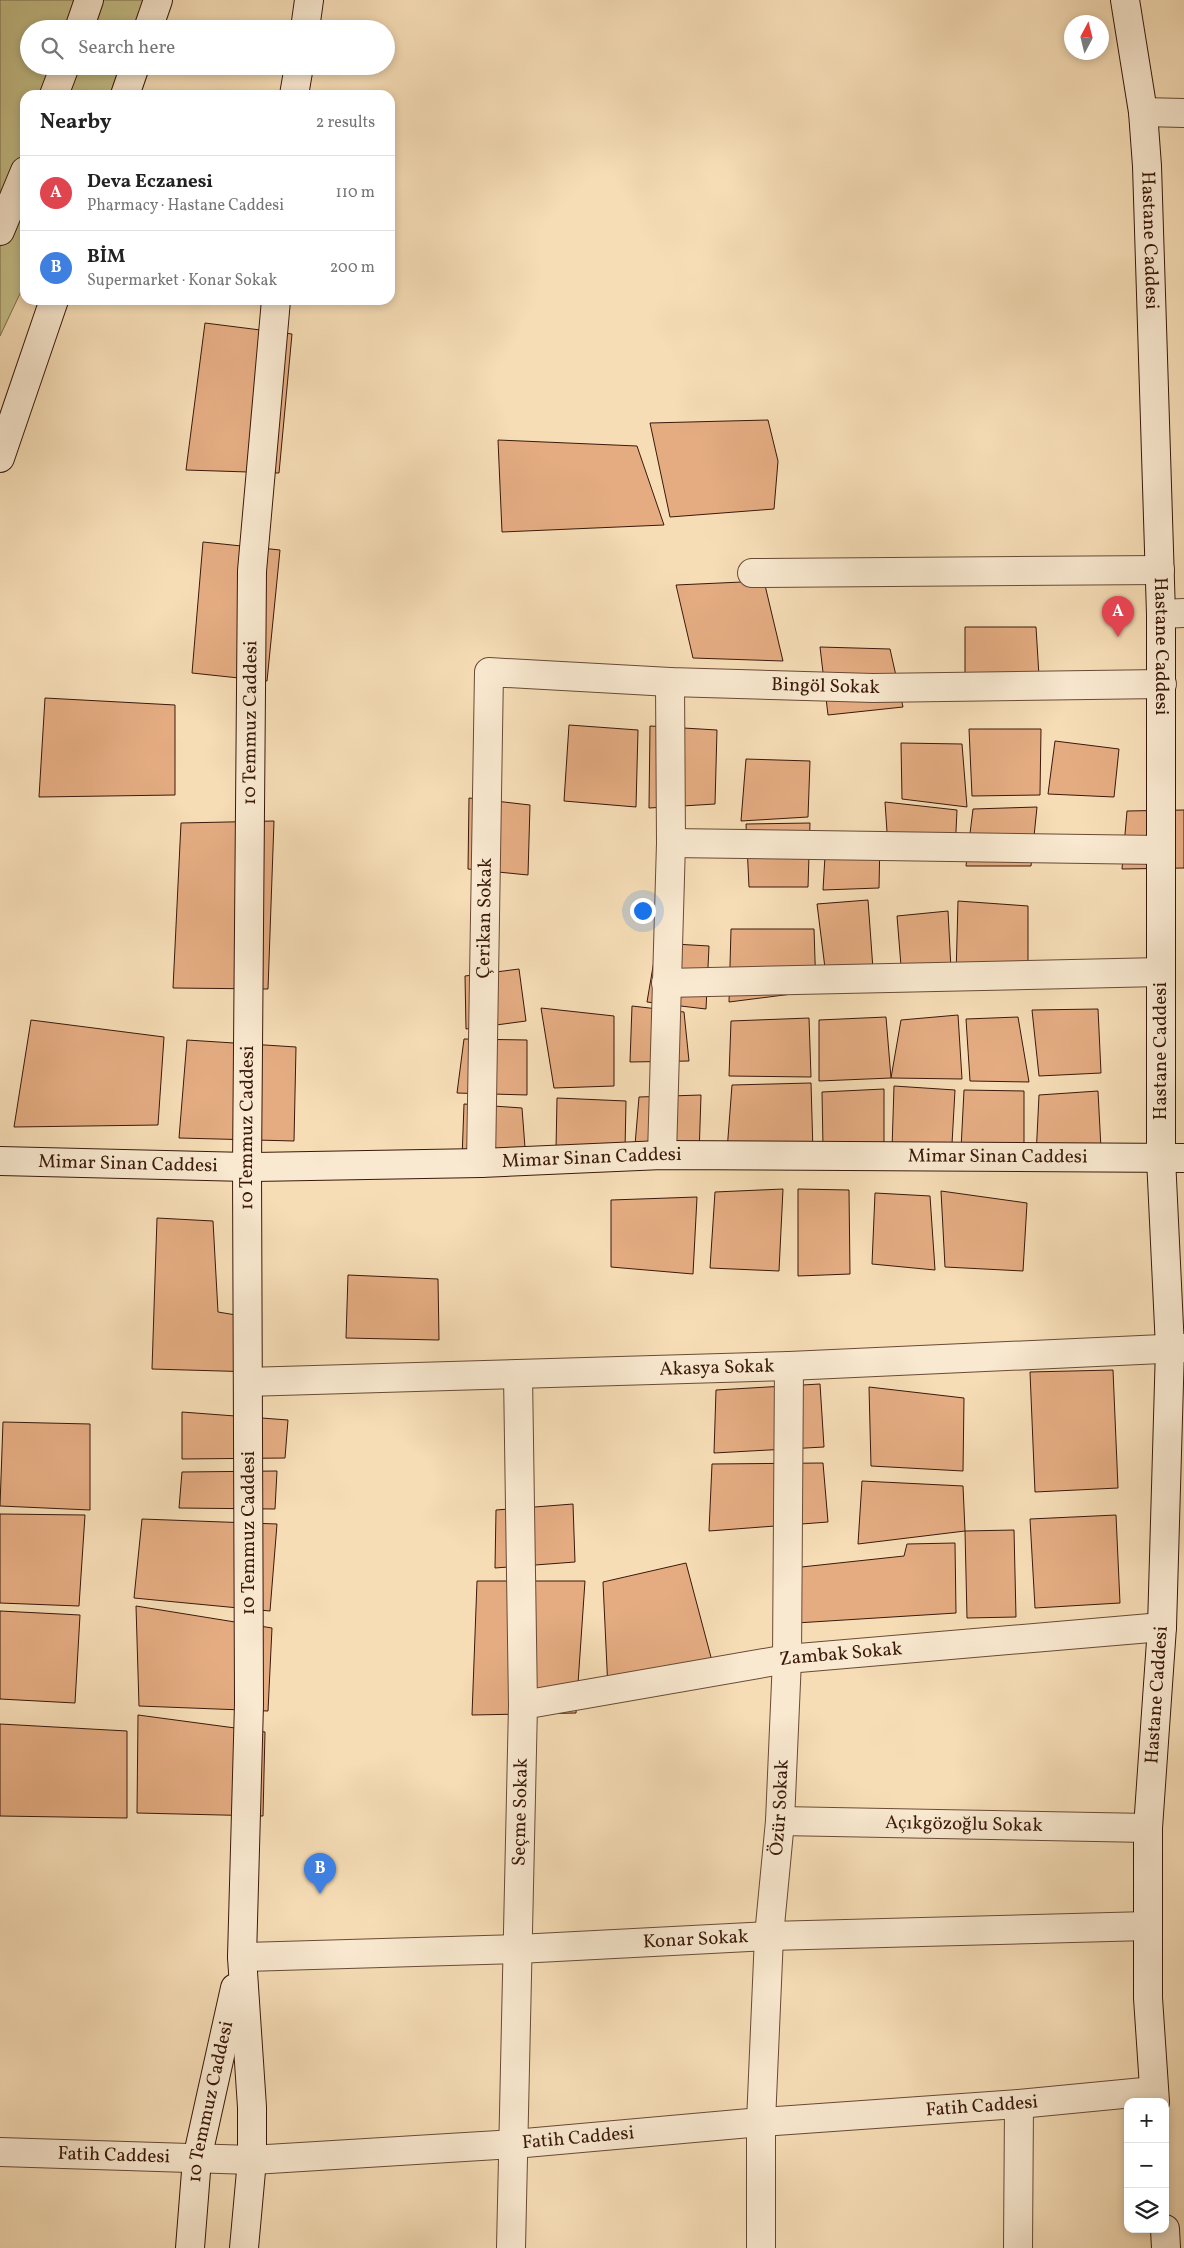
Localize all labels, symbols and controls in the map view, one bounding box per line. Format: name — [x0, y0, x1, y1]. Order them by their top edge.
north arrow — [1064, 15, 1109, 60]
search box — [20, 20, 395, 75]
icon: search — [38, 34, 66, 62]
text: Search here — [78, 35, 175, 61]
text: Nearby — [40, 108, 111, 137]
text: 2 results — [316, 112, 375, 134]
text: Deva Eczanesi — [87, 169, 213, 195]
street label: Hastane Caddesi — [1134, 171, 1164, 310]
text: A — [50, 182, 62, 204]
text: 110 m — [336, 182, 375, 204]
text: Pharmacy · Hastane Caddesi — [87, 195, 284, 217]
text: BİM — [87, 244, 125, 270]
text: B — [51, 257, 61, 279]
text: 200 m — [330, 257, 375, 279]
text: Supermarket · Konar Sokak — [87, 270, 277, 292]
street label: Hastane Caddesi — [1147, 577, 1174, 716]
pin: A — [1102, 596, 1134, 637]
street label: 10 Temmuz Caddesi — [237, 640, 264, 805]
street label: Bingöl Sokak — [771, 672, 880, 701]
street label: Çerikan Sokak — [471, 857, 499, 979]
your location — [630, 898, 656, 924]
street label: Hastane Caddesi — [1148, 982, 1174, 1120]
street label: 10 Temmuz Caddesi — [234, 1045, 261, 1210]
street label: Mimar Sinan Caddesi — [501, 1142, 682, 1175]
street label: Mimar Sinan Caddesi — [908, 1143, 1088, 1170]
street label: Mimar Sinan Caddesi — [38, 1149, 218, 1179]
street label: Akasya Sokak — [659, 1353, 775, 1383]
street label: 10 Temmuz Caddesi — [236, 1450, 262, 1615]
street label: Hastane Caddesi — [1139, 1625, 1175, 1765]
street label: Zambak Sokak — [777, 1636, 903, 1673]
street label: Seçme Sokak — [506, 1758, 535, 1867]
street label: Özür Sokak — [764, 1759, 796, 1857]
street label: Açıkgözoğlu Sokak — [885, 1810, 1043, 1839]
pin: B — [304, 1853, 336, 1894]
street label: Konar Sokak — [642, 1924, 749, 1956]
street label: 10 Temmuz Caddesi — [182, 2018, 240, 2184]
street label: Fatih Caddesi — [925, 2089, 1040, 2123]
map controls — [1124, 2098, 1169, 2233]
button: + — [1124, 2098, 1169, 2143]
street label: Fatih Caddesi — [521, 2120, 636, 2156]
street label: Fatih Caddesi — [57, 2141, 171, 2170]
button: − — [1124, 2143, 1169, 2188]
button: layers — [1124, 2188, 1169, 2233]

